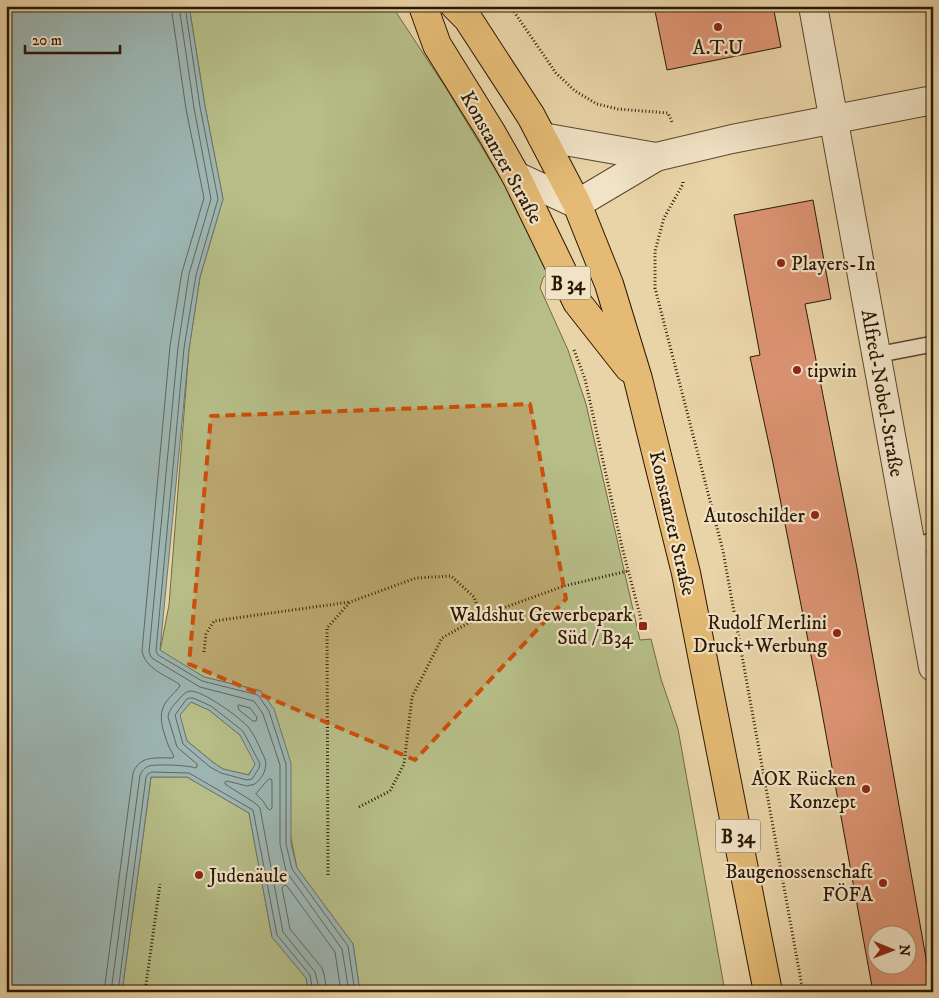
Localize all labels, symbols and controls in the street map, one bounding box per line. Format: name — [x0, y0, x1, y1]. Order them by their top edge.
marker: A.T.U — [712, 21, 724, 33]
scale bar — [25, 22, 120, 54]
text: 20 m — [32, 31, 62, 50]
place label: A.T.U — [693, 36, 743, 61]
street label: Konstanzer Straße — [454, 87, 547, 228]
place label: Players-In — [791, 252, 876, 277]
marker: Players-In — [775, 257, 787, 269]
road number: B 34 — [546, 266, 590, 300]
street label: Alfred-Nobel-Straße — [854, 308, 909, 479]
place label: tipwin — [807, 359, 858, 384]
marker: tipwin — [791, 364, 803, 376]
street label: Konstanzer Straße — [643, 448, 700, 598]
place label: Autoschilder — [704, 504, 806, 529]
marker: Autoschilder — [809, 509, 821, 521]
place label: Waldshut Gewerbepark Süd / B34 — [449, 603, 633, 651]
place label: Rudolf Merlini Druck+Werbung — [693, 611, 827, 659]
marker: Waldshut Gewerbepark Süd / B34 — [637, 620, 649, 632]
marker: Rudolf Merlini Druck+Werbung — [831, 627, 843, 639]
place label: AOK Rücken Konzept — [751, 767, 857, 815]
marker: AOK Rücken Konzept — [860, 783, 872, 795]
road number: B 34 — [716, 819, 760, 852]
place label: Baugenossenschaft FÖFA — [725, 860, 873, 908]
place label: Judenäule — [207, 864, 287, 889]
marker: Judenäule — [193, 869, 205, 881]
marker: Baugenossenschaft FÖFA — [877, 877, 889, 889]
north arrow — [866, 926, 916, 976]
text: N — [895, 944, 913, 957]

